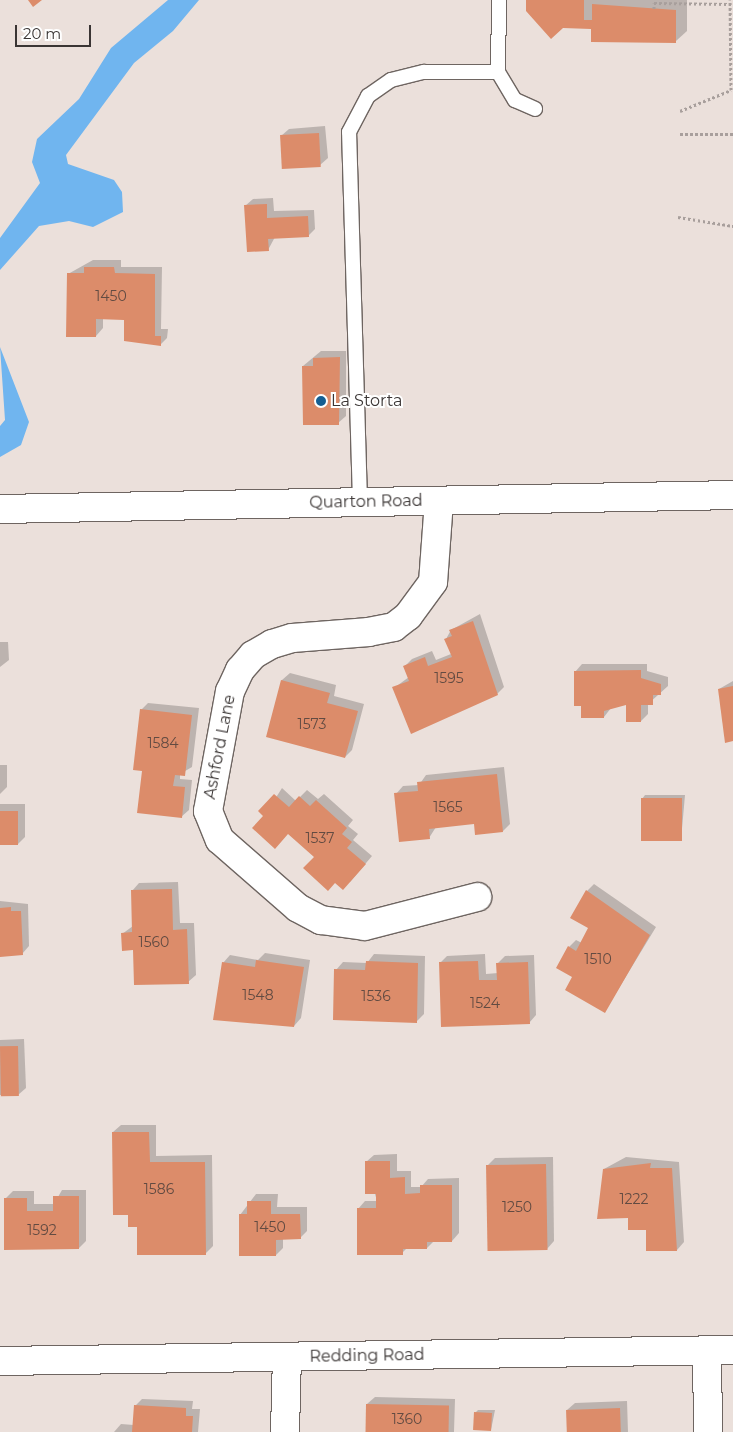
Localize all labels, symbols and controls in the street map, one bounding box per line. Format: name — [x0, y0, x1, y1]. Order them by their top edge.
scale bar — [18, 15, 94, 47]
text: 20 m — [23, 24, 61, 43]
house number: 1450 — [95, 288, 127, 304]
place label: La Storta — [331, 391, 402, 411]
marker: La Storta — [315, 395, 327, 407]
street label: Quarton Road — [309, 491, 423, 513]
house number: 1595 — [434, 670, 464, 686]
street label: Ashford Lane — [200, 693, 240, 801]
house number: 1573 — [298, 716, 326, 732]
house number: 1584 — [147, 735, 179, 751]
house number: 1565 — [433, 799, 463, 815]
house number: 1537 — [306, 830, 334, 846]
house number: 1560 — [139, 934, 169, 950]
house number: 1510 — [584, 951, 612, 967]
house number: 1548 — [242, 987, 274, 1003]
house number: 1536 — [361, 988, 391, 1004]
house number: 1524 — [470, 995, 500, 1011]
house number: 1586 — [144, 1181, 174, 1197]
house number: 1222 — [620, 1191, 648, 1207]
house number: 1250 — [502, 1199, 532, 1215]
house number: 1450 — [254, 1219, 286, 1235]
house number: 1592 — [27, 1222, 57, 1238]
street label: Redding Road — [309, 1345, 425, 1367]
house number: 1360 — [392, 1411, 422, 1427]

